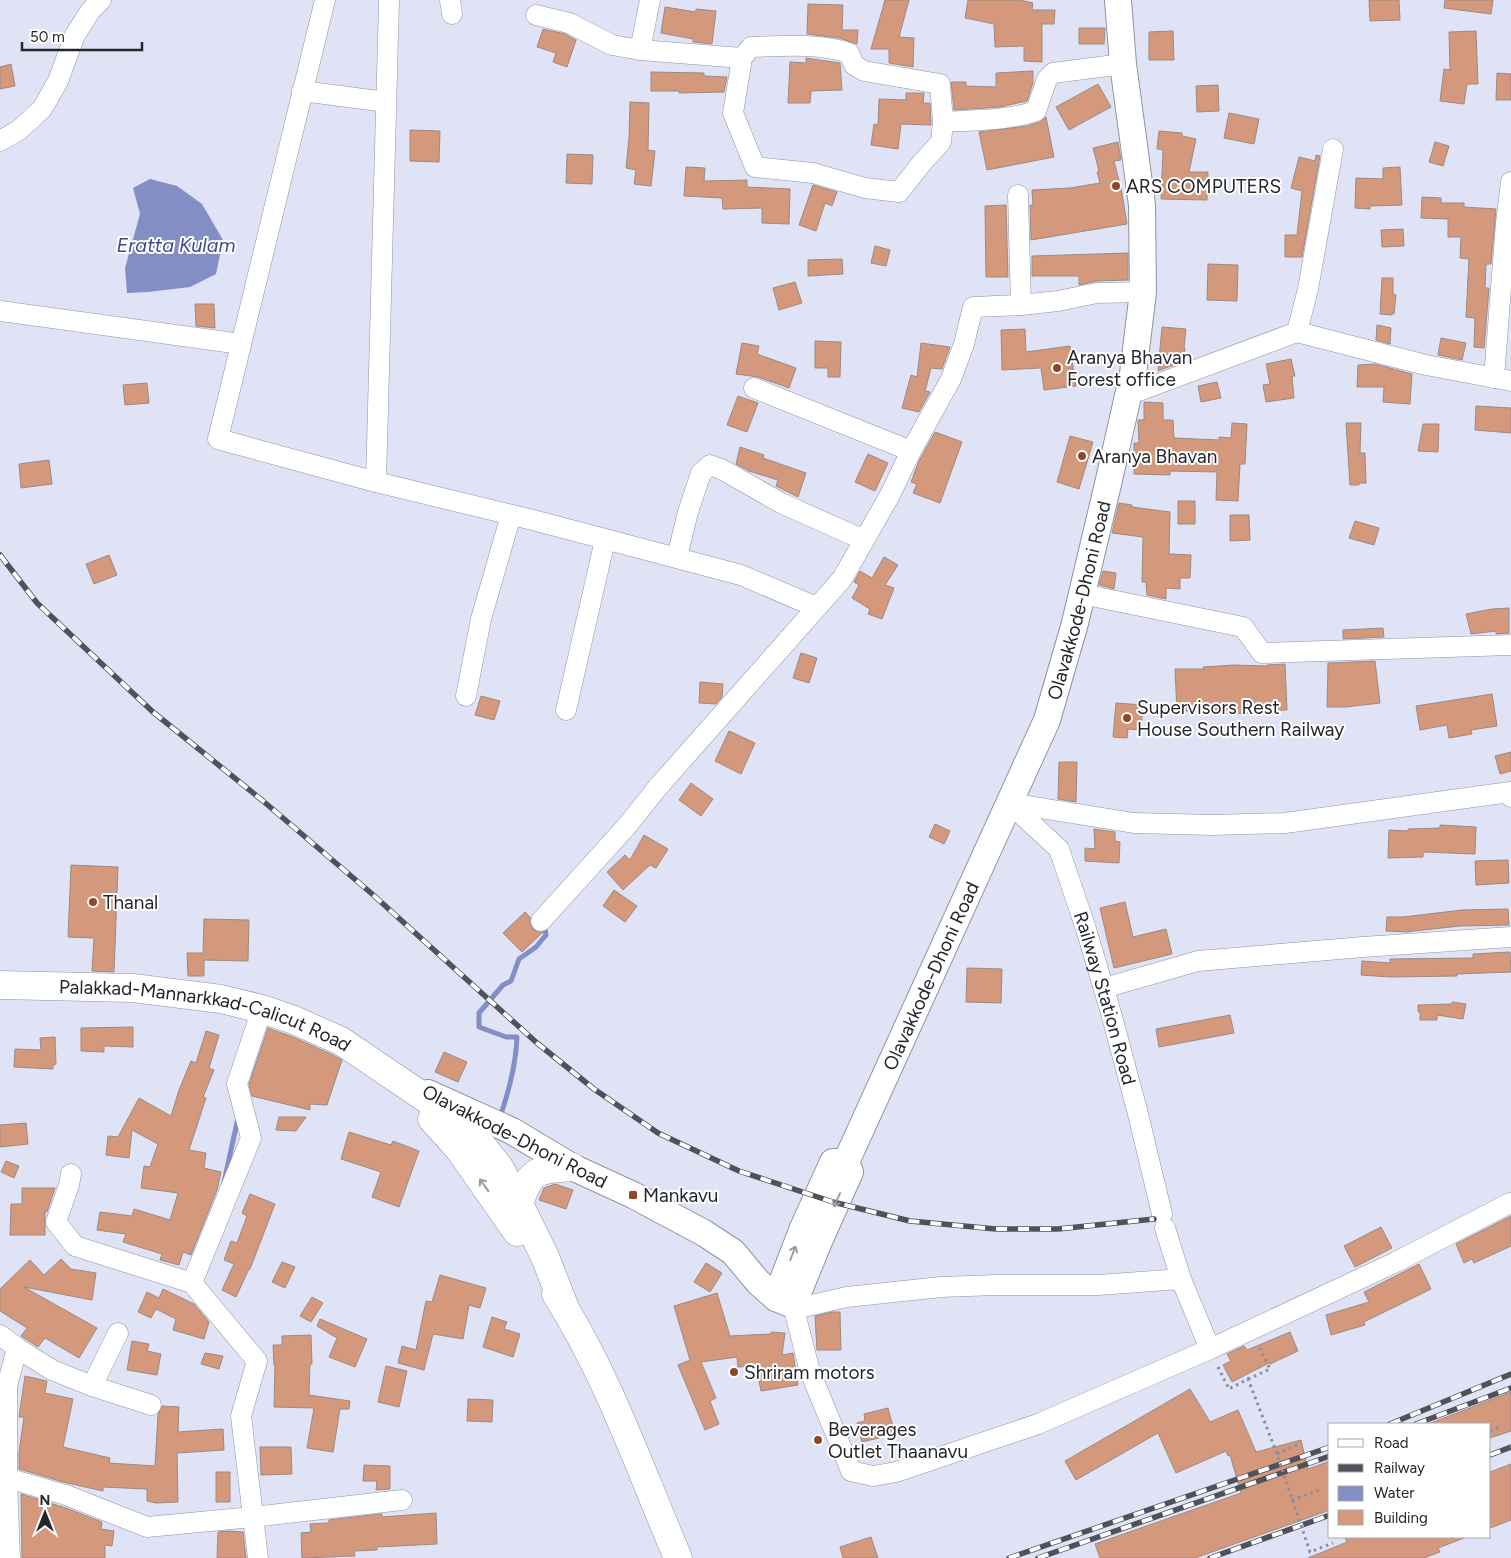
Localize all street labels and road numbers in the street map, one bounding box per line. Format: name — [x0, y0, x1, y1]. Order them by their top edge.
street label: Olavakkode-Dhoni Road — [1042, 498, 1116, 703]
street label: Olavakkode-Dhoni Road — [878, 878, 984, 1074]
street label: Railway Station Road — [1069, 908, 1141, 1087]
street label: Palakkad-Mannarkkad-Calicut Road — [59, 975, 355, 1056]
street label: Olavakkode-Dhoni Road — [418, 1080, 611, 1193]

